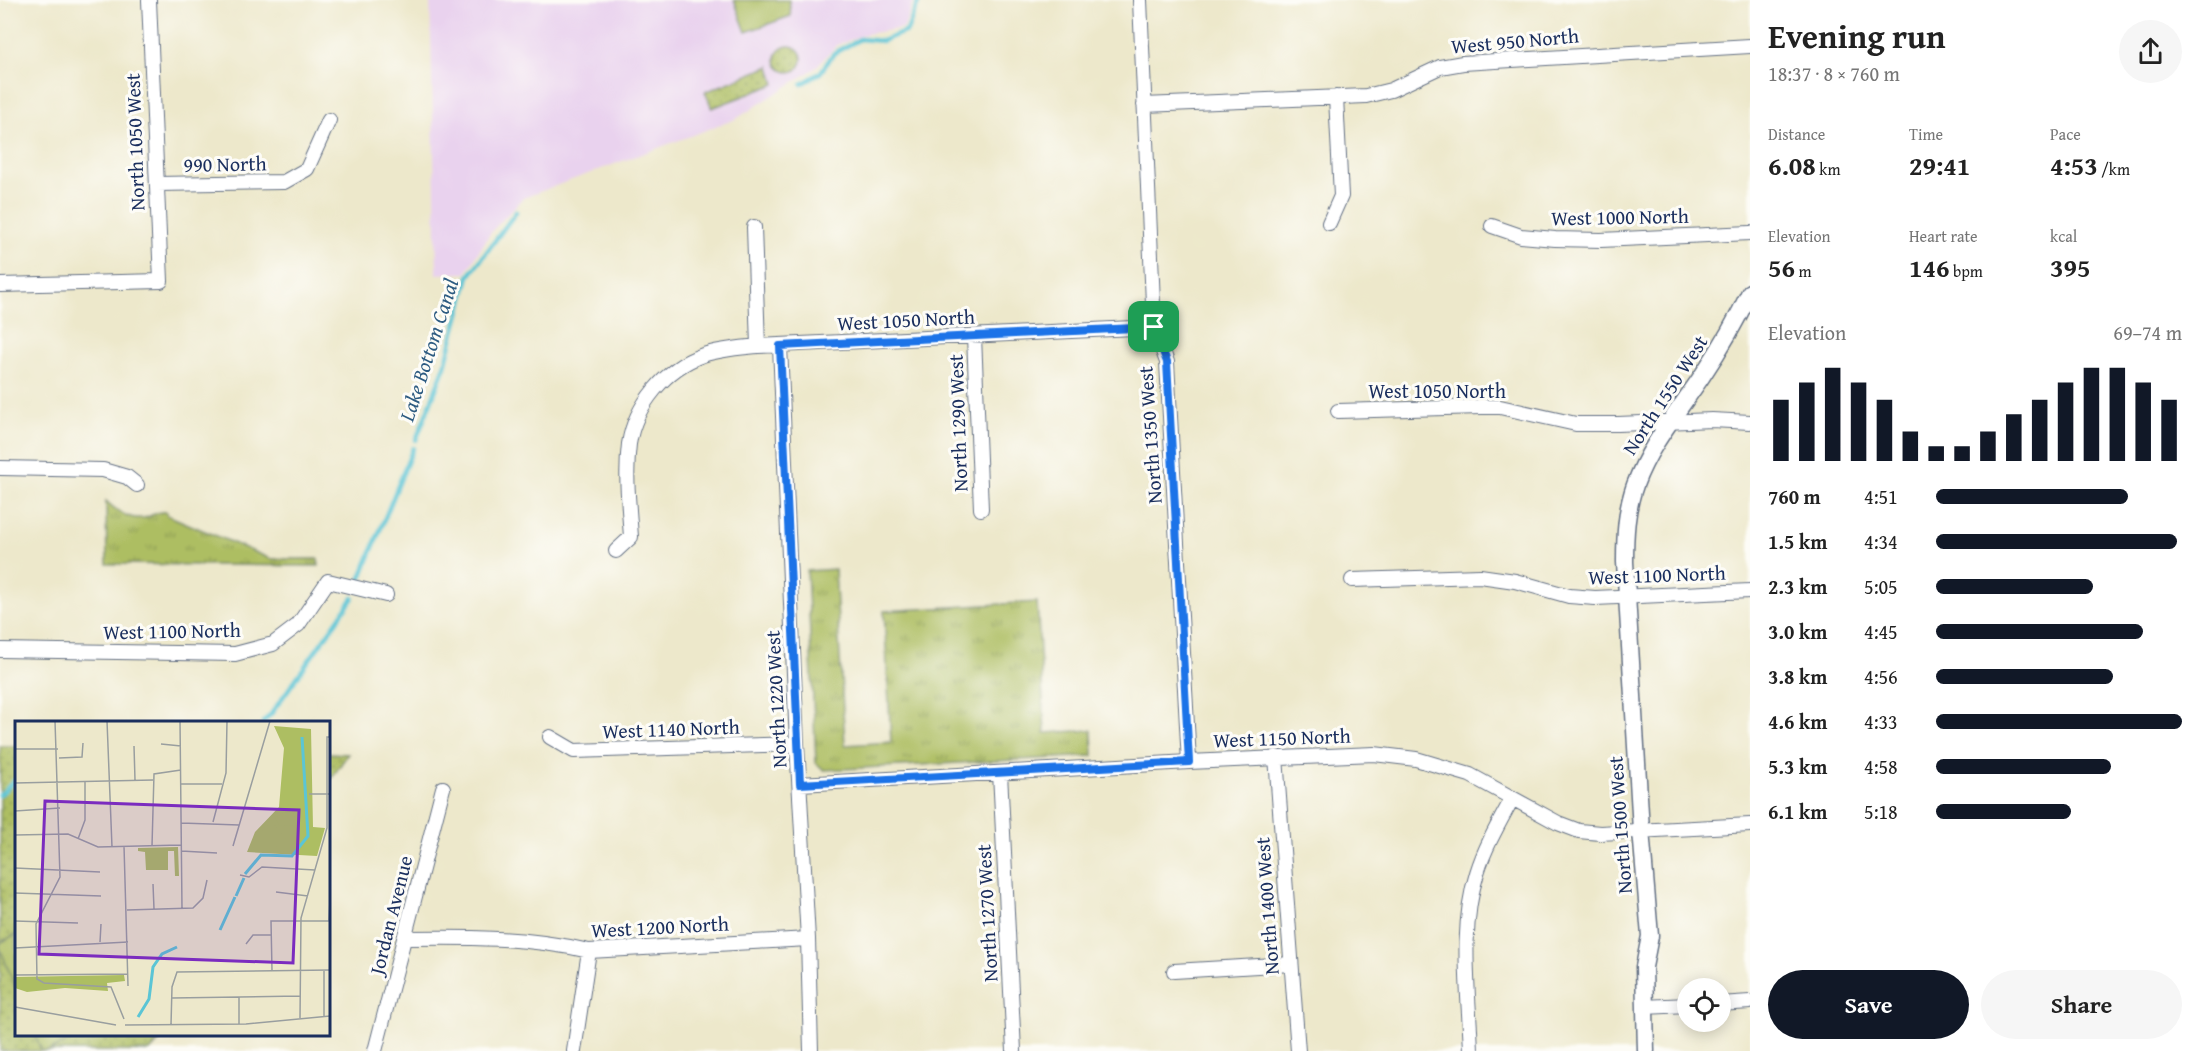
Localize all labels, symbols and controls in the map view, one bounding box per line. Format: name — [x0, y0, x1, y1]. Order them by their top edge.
text: Evening run — [1768, 12, 1945, 60]
street label: West 950 North — [1450, 20, 1580, 61]
button: share — [2119, 20, 2182, 83]
text: 18:37 · 8 × 760 m — [1768, 59, 1900, 88]
street label: North 1050 West — [118, 73, 151, 211]
text: Distance — [1768, 122, 1825, 146]
text: Time — [1909, 122, 1943, 146]
text: Pace — [2050, 122, 2081, 146]
text: 6.08 — [1768, 146, 1816, 185]
text: 29:41 — [1909, 146, 1970, 185]
text: 4:53 — [2050, 146, 2098, 185]
street label: 990 North — [183, 148, 267, 179]
text: km — [1816, 157, 1840, 181]
text: /km — [2098, 157, 2130, 181]
street label: West 1000 North — [1551, 201, 1689, 232]
text: Elevation — [1768, 224, 1831, 248]
text: Heart rate — [1909, 224, 1978, 248]
text: kcal — [2050, 224, 2077, 248]
text: 56 — [1768, 248, 1795, 287]
text: 146 — [1909, 248, 1949, 287]
text: 395 — [2050, 248, 2090, 287]
text: m — [1795, 259, 1812, 283]
text: bpm — [1949, 259, 1983, 283]
water label: Lake Bottom Canal — [391, 274, 466, 426]
street label: West 1050 North — [836, 301, 976, 338]
pin — [1128, 301, 1179, 352]
icon: arrive — [1137, 310, 1170, 343]
text: Elevation — [1768, 318, 1846, 347]
text: 69–74 m — [2113, 318, 2182, 347]
street label: North 1550 West — [1615, 329, 1714, 460]
street label: North 1290 West — [941, 354, 974, 492]
street label: North 1350 West — [1130, 365, 1169, 505]
street label: West 1050 North — [1368, 376, 1506, 405]
text: 760 m — [1768, 482, 1821, 511]
text: 4:51 — [1864, 482, 1898, 511]
text: 1.5 km — [1768, 527, 1827, 556]
text: 4:34 — [1864, 527, 1898, 556]
street label: West 1100 North — [1588, 558, 1726, 591]
text: 2.3 km — [1768, 572, 1827, 601]
text: 5:05 — [1864, 572, 1898, 601]
street label: West 1100 North — [103, 615, 241, 646]
text: 3.0 km — [1768, 617, 1827, 646]
text: 4:45 — [1864, 617, 1898, 646]
street label: North 1220 West — [757, 629, 794, 769]
text: 3.8 km — [1768, 662, 1827, 691]
text: 4:56 — [1864, 662, 1898, 691]
text: 4.6 km — [1768, 707, 1827, 736]
text: 4:33 — [1864, 707, 1898, 736]
street label: West 1140 North — [602, 712, 740, 745]
inset map — [15, 721, 330, 1036]
street label: West 1150 North — [1213, 721, 1351, 754]
text: 5.3 km — [1768, 752, 1827, 781]
text: 4:58 — [1864, 752, 1898, 781]
street label: North 1500 West — [1600, 755, 1639, 895]
text: 6.1 km — [1768, 797, 1827, 826]
text: 5:18 — [1864, 797, 1898, 826]
street label: North 1400 West — [1247, 836, 1286, 976]
street label: North 1270 West — [968, 843, 1005, 983]
street label: Jordan Avenue — [361, 852, 419, 980]
street label: West 1200 North — [590, 908, 730, 945]
button: Save — [1768, 970, 1969, 1039]
button: Share — [1981, 970, 2182, 1039]
map controls — [1677, 978, 1731, 1032]
button: locate — [1677, 978, 1731, 1032]

